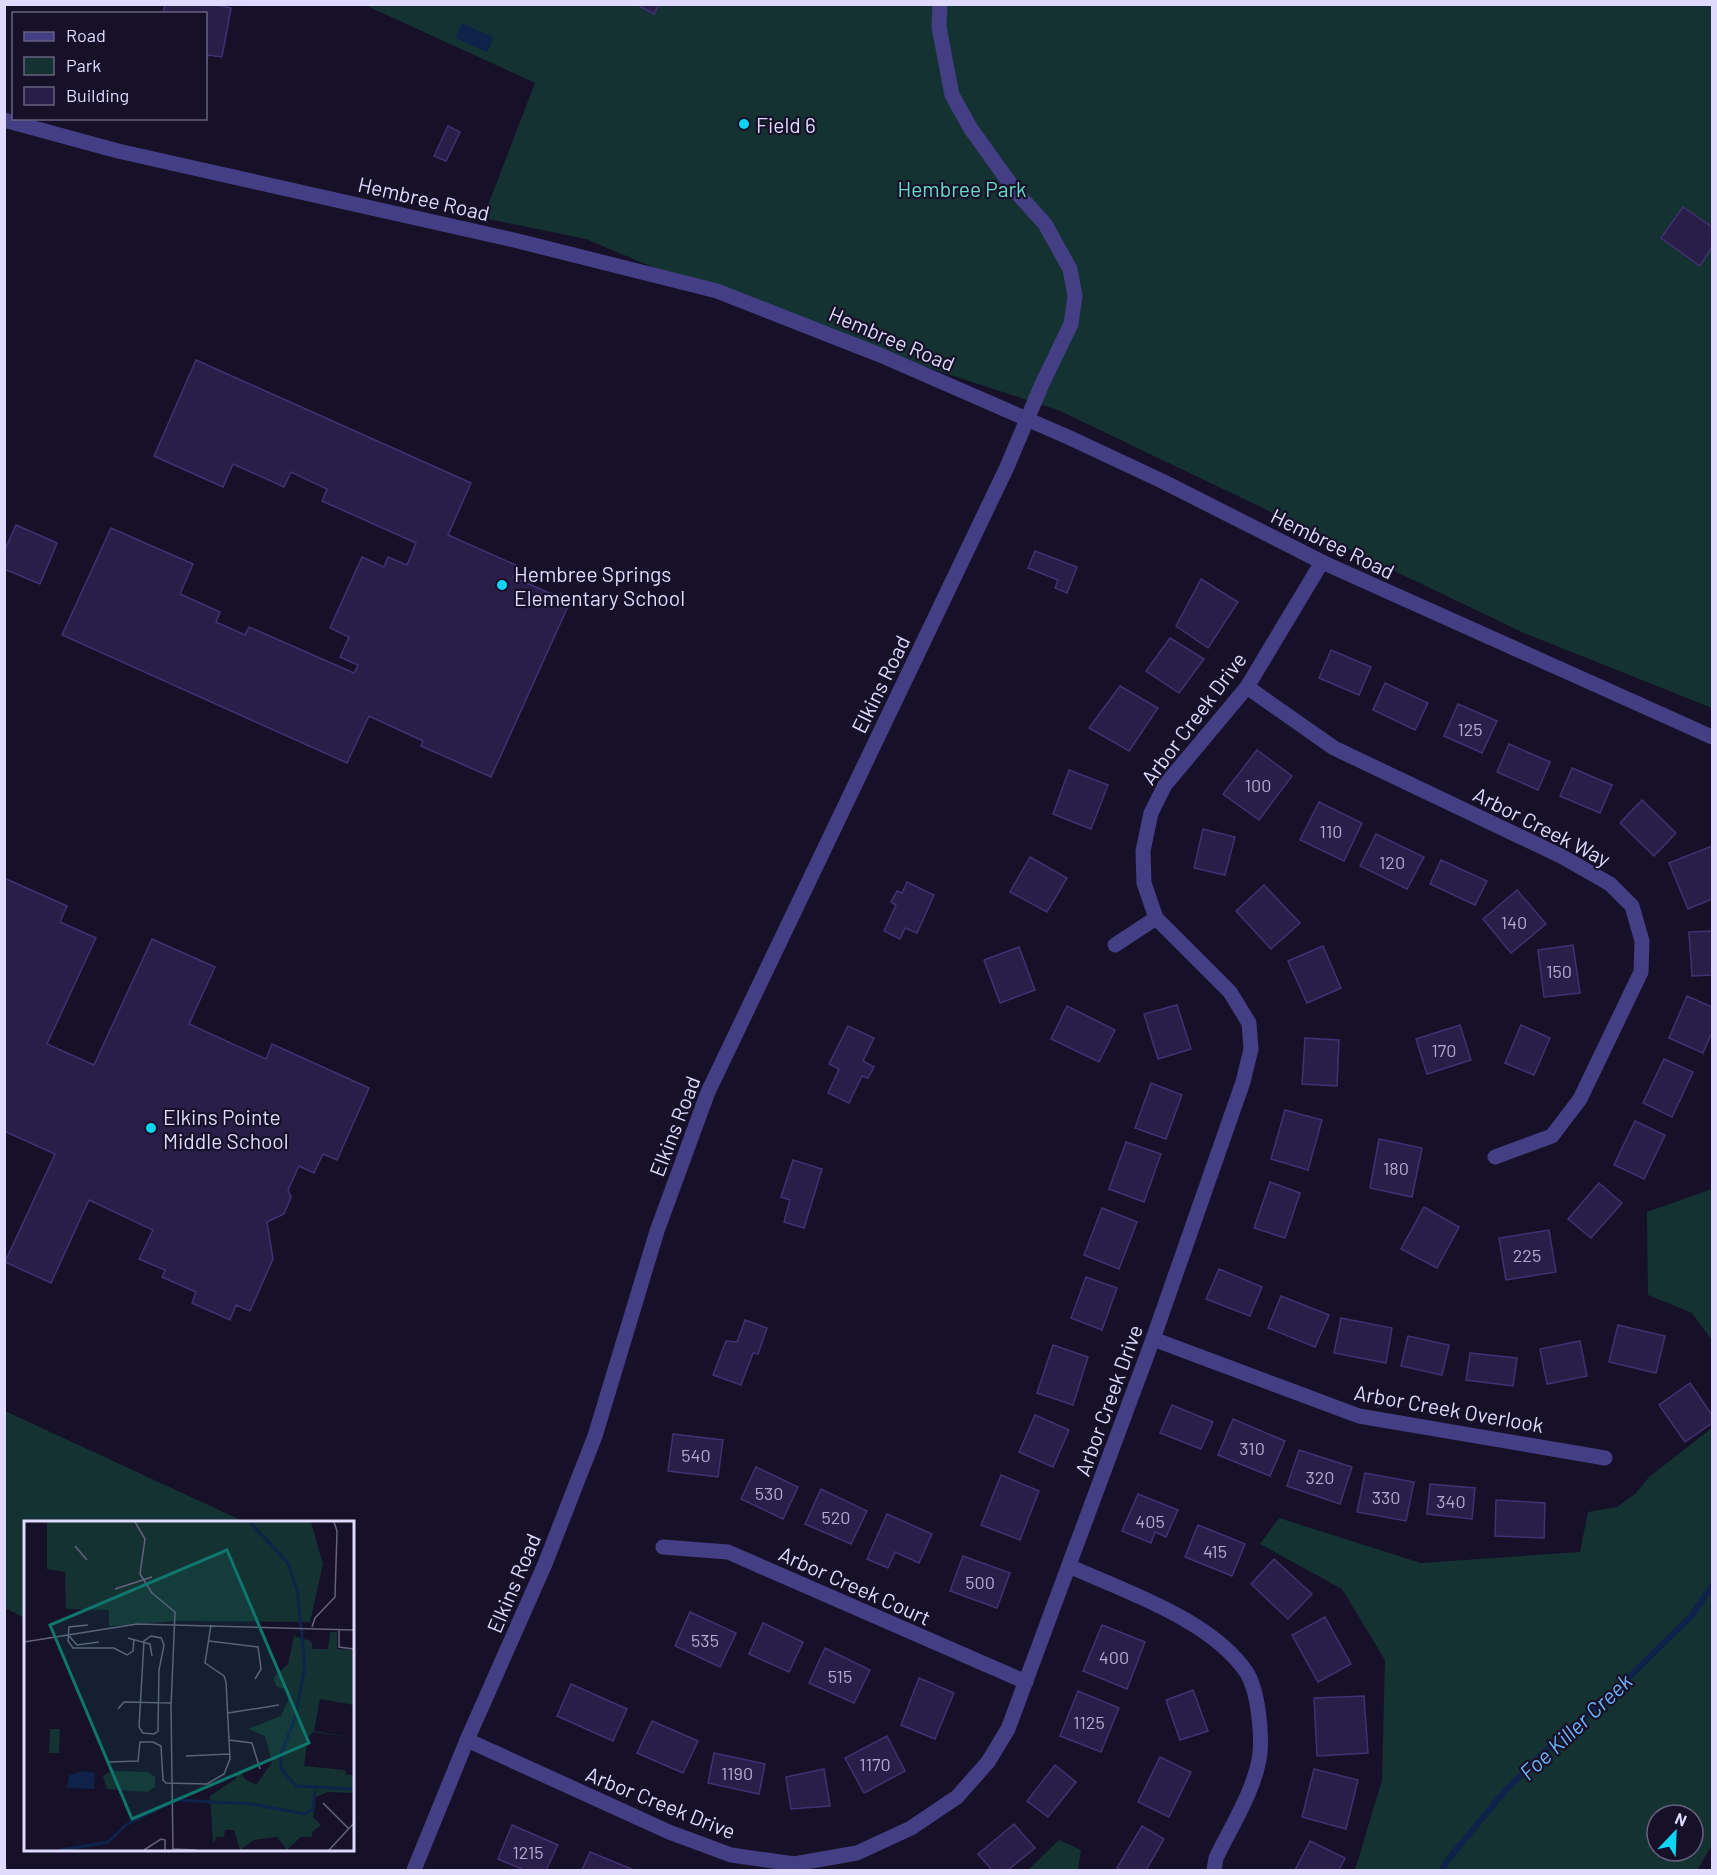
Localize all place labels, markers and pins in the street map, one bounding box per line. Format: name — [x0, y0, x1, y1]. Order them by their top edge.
place label: Field 6 — [756, 112, 816, 137]
marker: Field 6 — [737, 117, 751, 131]
place label: Hembree Springs Elementary School — [514, 561, 685, 610]
marker: Hembree Springs Elementary School — [495, 578, 509, 592]
place label: Elkins Pointe Middle School — [163, 1104, 289, 1153]
marker: Elkins Pointe Middle School — [144, 1121, 158, 1135]

